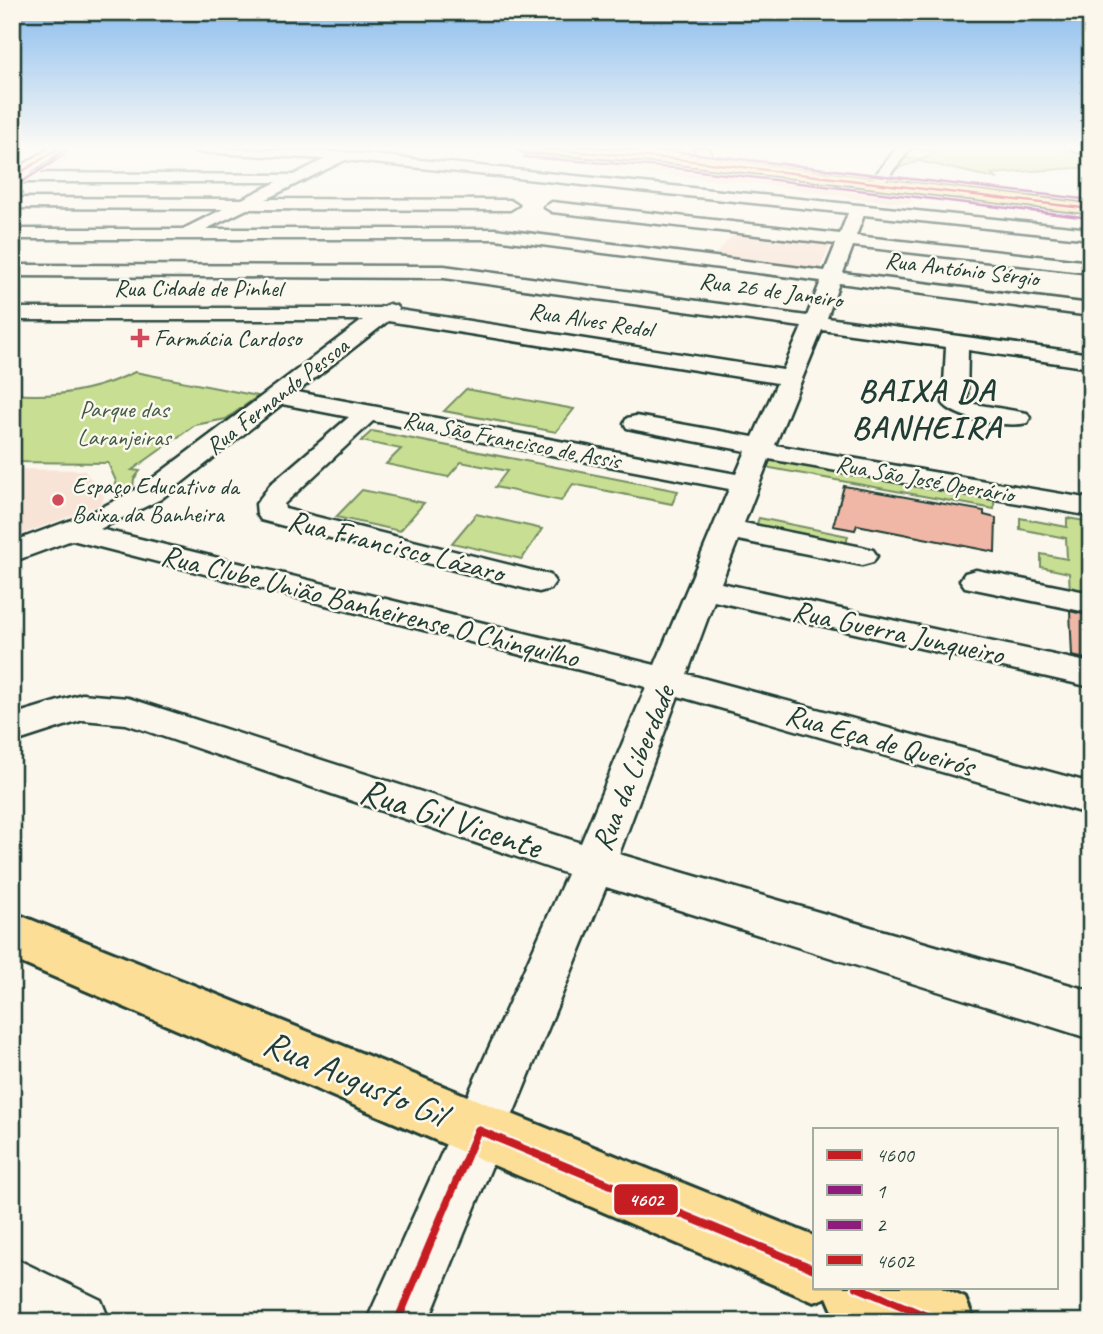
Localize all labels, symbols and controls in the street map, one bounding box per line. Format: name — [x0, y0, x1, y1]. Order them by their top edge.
street label: Rua António Sérgio — [883, 245, 1043, 294]
street label: Rua 26 de Janeiro — [698, 265, 847, 315]
street label: Rua Cidade de Pinhel — [114, 273, 286, 303]
street label: Rua Alves Redol — [527, 295, 659, 345]
place label: Farmácia Cardoso — [154, 323, 304, 353]
marker: Farmácia Cardoso — [132, 330, 148, 346]
street label: Rua Fernando Pessoa — [199, 330, 356, 461]
district label: BAIXA DA BANHEIRA — [852, 370, 1003, 448]
park label: Parque das Laranjeiras — [77, 394, 173, 452]
street label: Rua São Francisco de Assis — [401, 404, 625, 476]
street label: Rua São José Operário — [834, 449, 1019, 510]
place label: Espaço Educativo da Baixa da Banheira — [72, 471, 241, 529]
marker: Espaço Educativo da Baixa da Banheira — [50, 492, 66, 508]
street label: Rua Francisco Lázaro — [284, 501, 511, 592]
street label: Rua Clube União Banheirense O Chinquilho — [157, 536, 584, 677]
street label: Rua Guerra Junqueiro — [789, 591, 1008, 673]
street label: Rua da Liberdade — [583, 678, 684, 856]
street label: Rua Eça de Queirós — [781, 695, 981, 786]
street label: Rua Gil Vicente — [354, 767, 549, 870]
street label: Rua Augusto Gil — [257, 1019, 459, 1140]
legend — [813, 1128, 1058, 1288]
text: 4600 — [876, 1142, 915, 1168]
text: 1 — [876, 1178, 887, 1204]
line badge: 4602 — [613, 1183, 679, 1216]
text: 4602 — [629, 1188, 666, 1212]
text: 2 — [876, 1212, 887, 1238]
text: 4602 — [876, 1248, 915, 1274]

